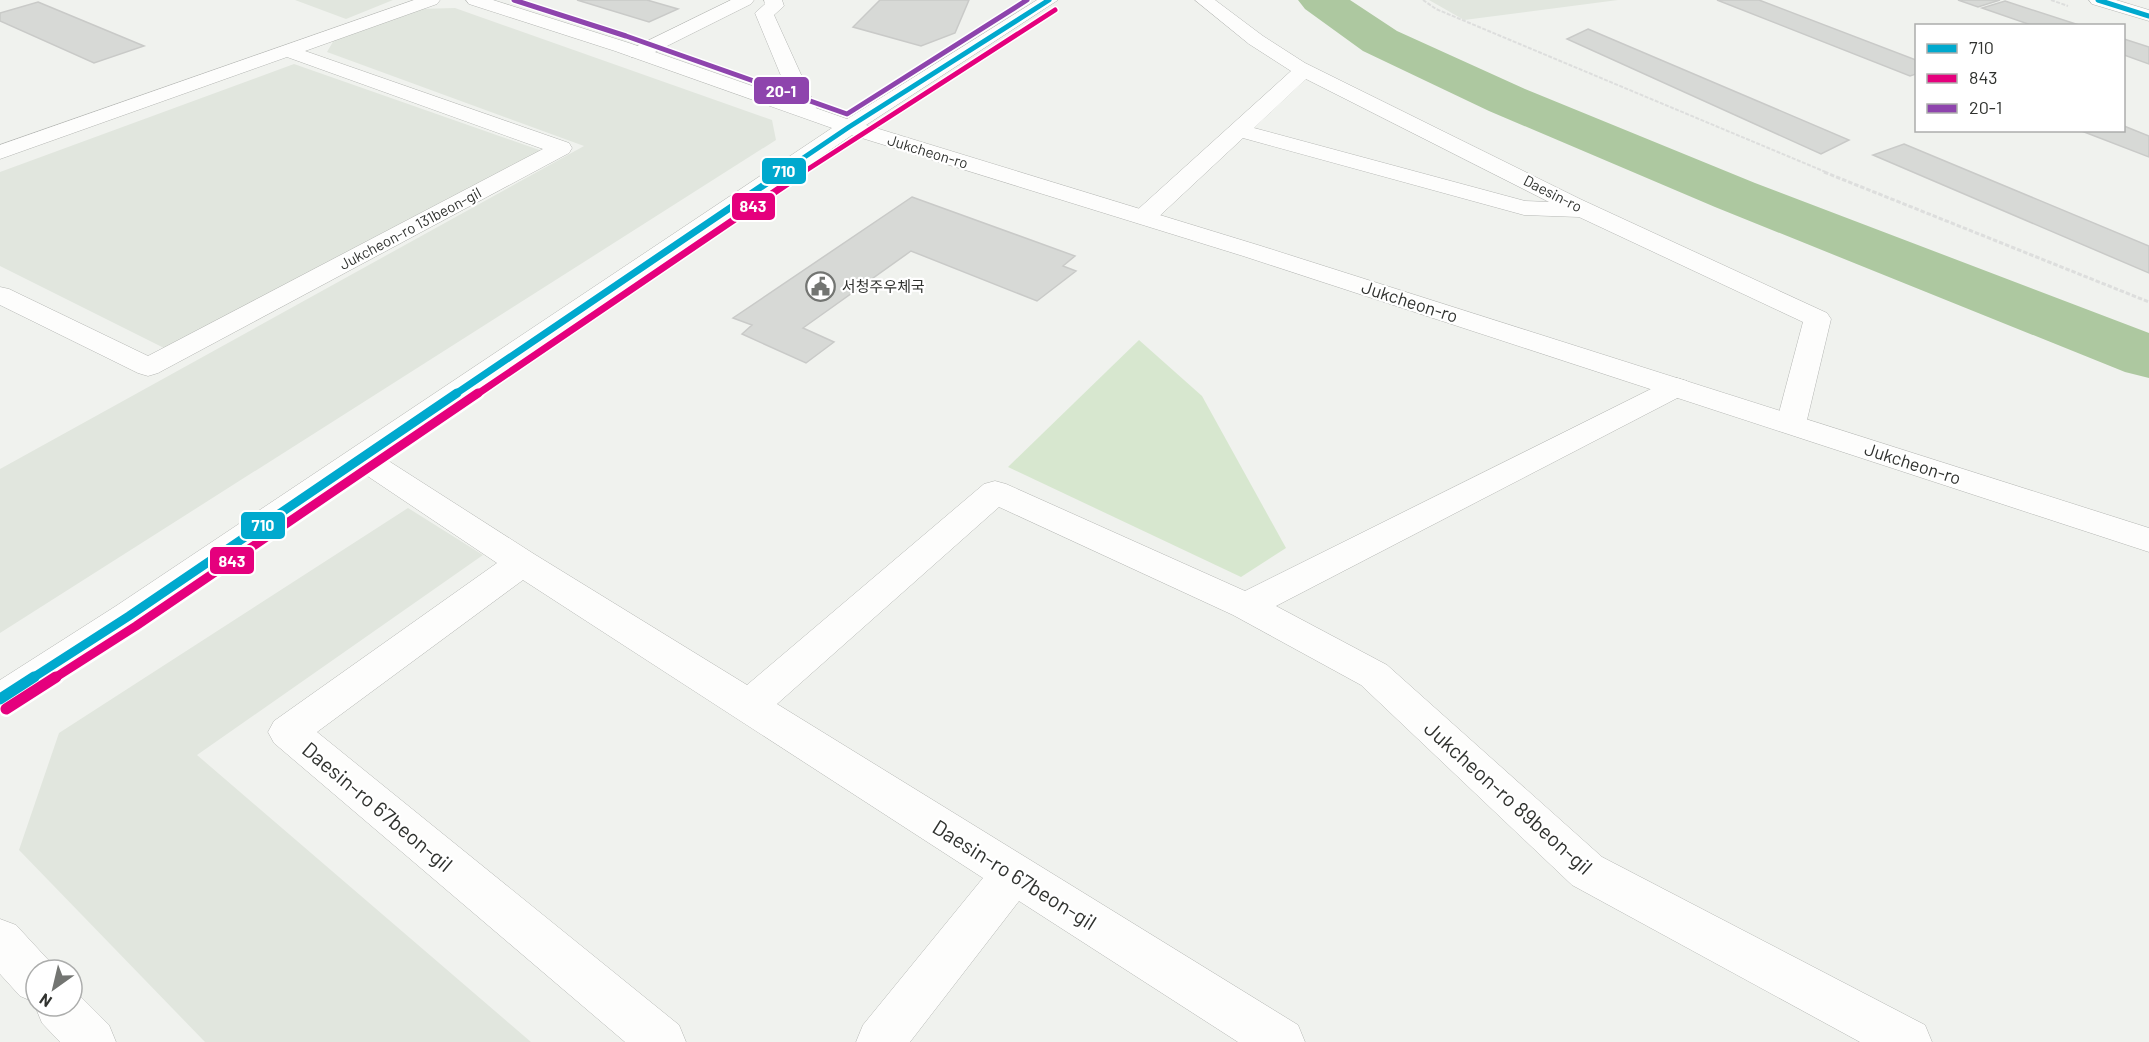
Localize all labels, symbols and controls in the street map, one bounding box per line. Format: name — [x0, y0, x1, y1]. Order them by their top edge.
legend — [1915, 24, 2125, 132]
text: 710 — [1969, 36, 1994, 58]
text: 843 — [1969, 66, 1998, 88]
line badge: 20-1 — [753, 76, 810, 105]
text: 20-1 — [766, 81, 796, 100]
text: 20-1 — [1969, 96, 2002, 118]
street label: Jukcheon-ro — [886, 130, 970, 172]
line badge: 710 — [761, 157, 807, 185]
text: 710 — [773, 161, 795, 180]
street label: Daesin-ro — [1521, 171, 1585, 215]
street label: Jukcheon-ro 131beon-gil — [336, 183, 484, 273]
line badge: 843 — [731, 192, 776, 221]
text: 843 — [740, 196, 766, 215]
public building icon: 서청주우체국 — [805, 270, 837, 302]
street label: Jukcheon-ro — [1359, 275, 1461, 327]
place label: 서청주우체국 — [842, 277, 925, 295]
street label: Jukcheon-ro — [1862, 437, 1964, 489]
line badge: 710 — [240, 511, 286, 540]
text: 710 — [252, 515, 274, 534]
line badge: 843 — [209, 546, 255, 575]
text: 843 — [219, 551, 245, 570]
street label: Jukcheon-ro 89beon-gil — [1420, 715, 1598, 879]
street label: Daesin-ro 67beon-gil — [298, 736, 458, 876]
street label: Daesin-ro 67beon-gil — [929, 814, 1101, 934]
north arrow — [24, 958, 84, 1018]
text: N — [36, 990, 55, 1012]

